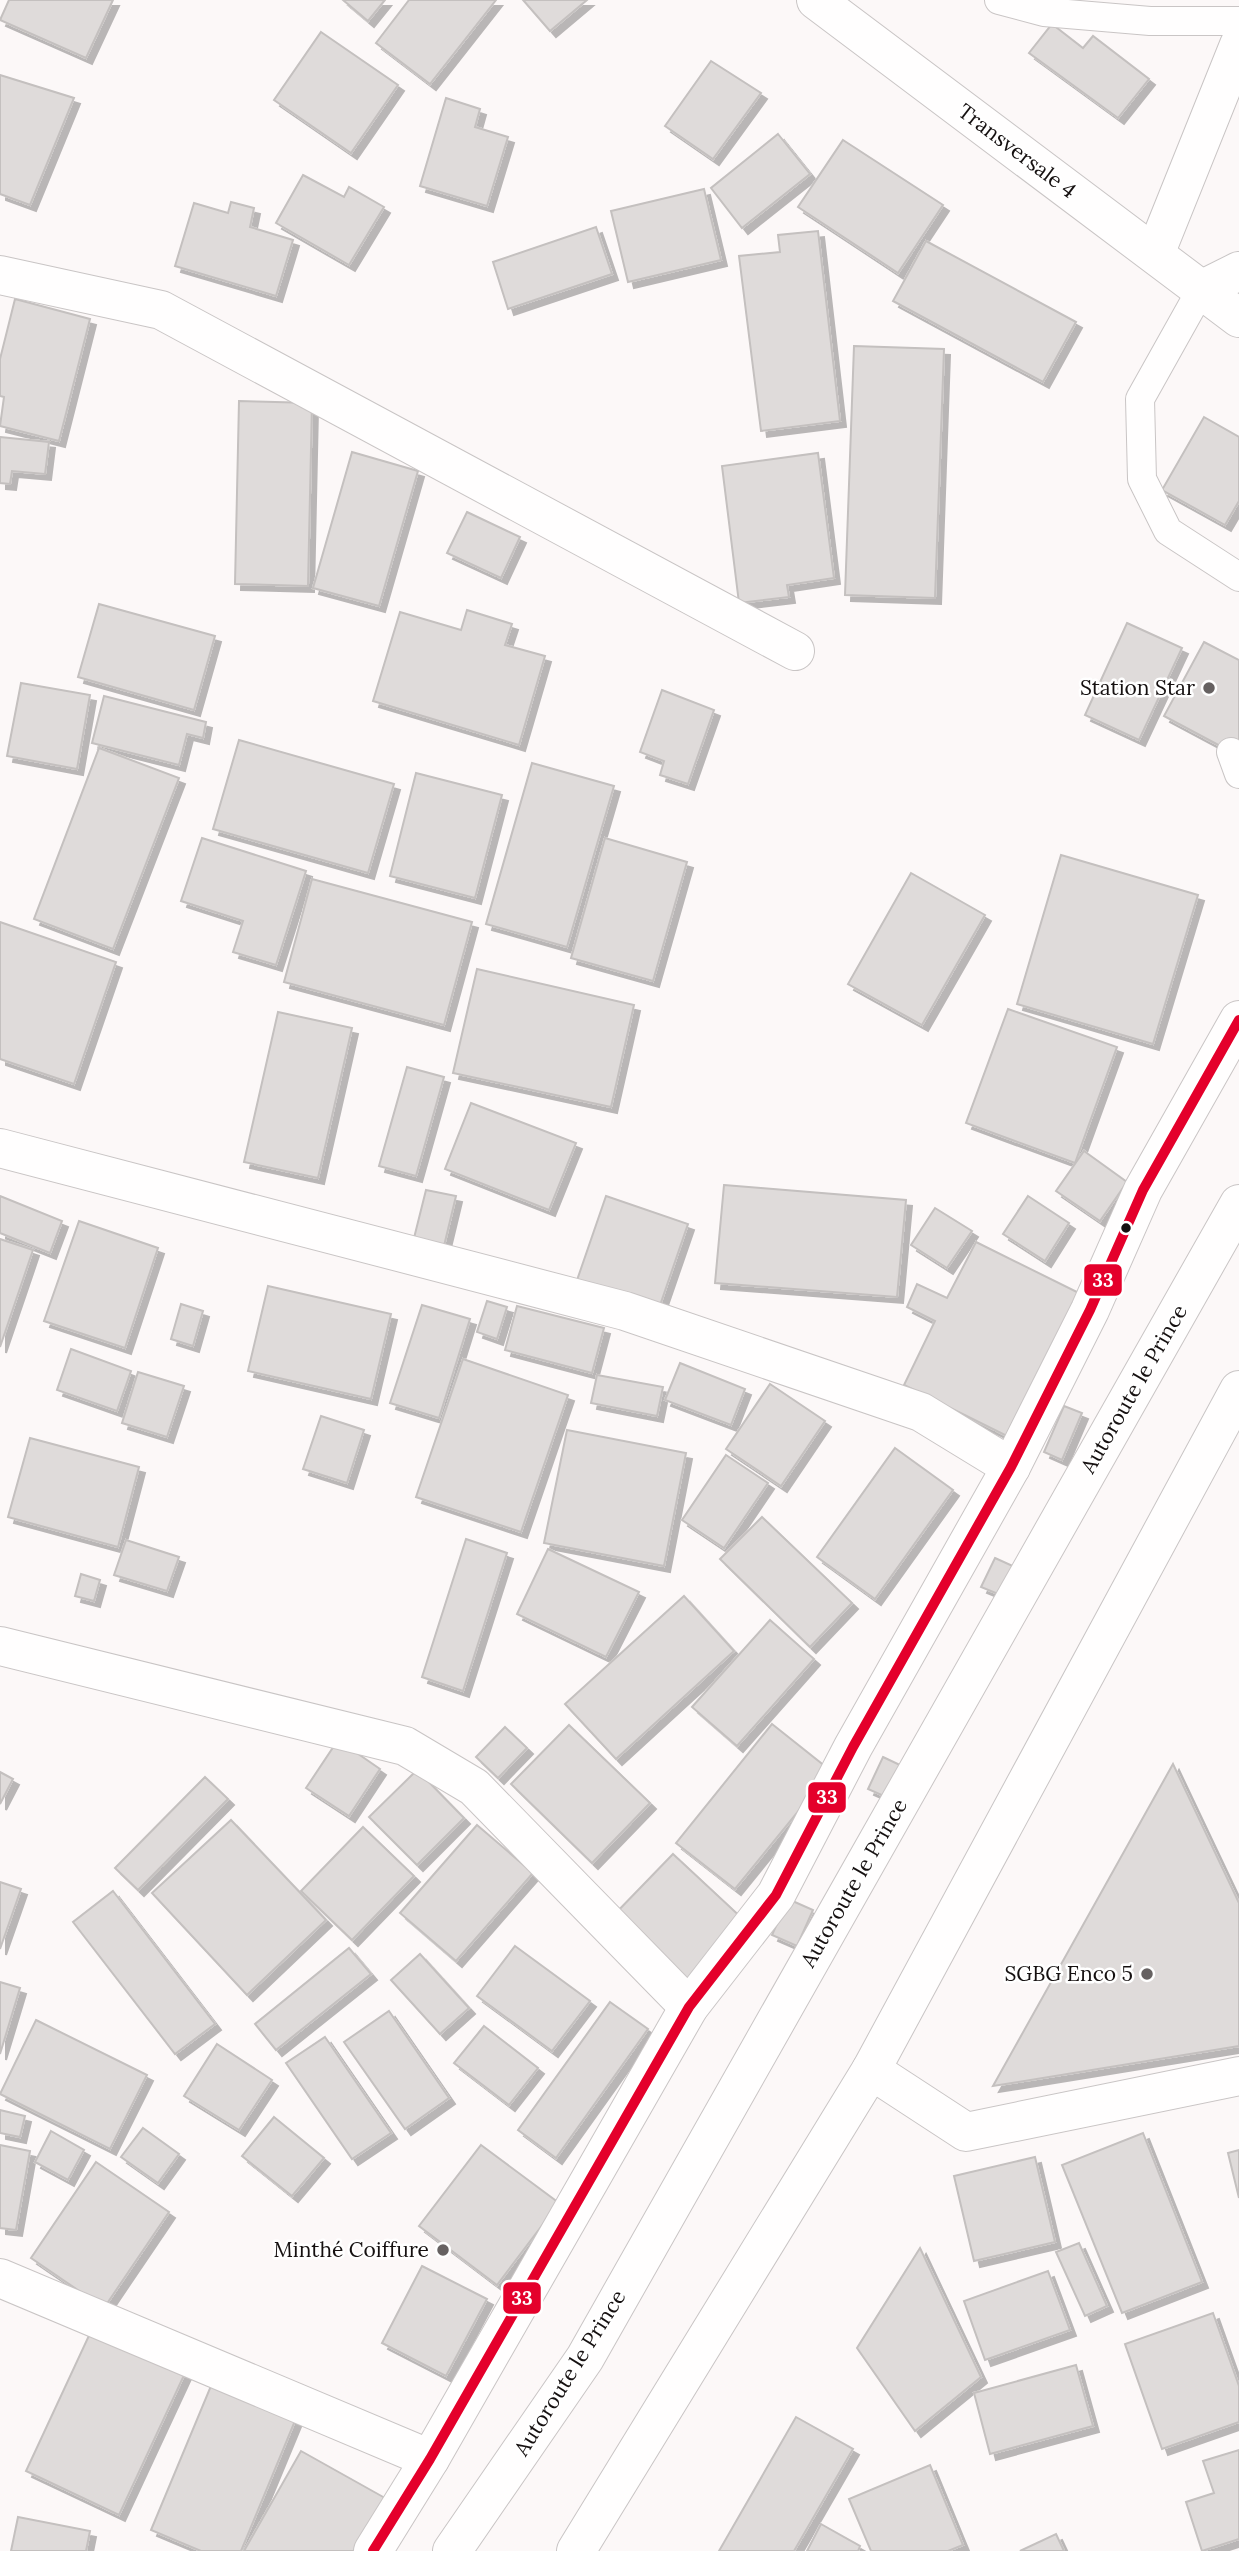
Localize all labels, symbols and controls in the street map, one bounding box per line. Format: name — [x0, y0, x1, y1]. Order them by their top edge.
street label: Transversale 4 — [953, 97, 1082, 204]
place label: Station Star — [1080, 674, 1195, 701]
marker: Station Star — [1201, 680, 1217, 696]
unlabelled marker — [1119, 1221, 1133, 1235]
line badge: 33 — [1083, 1263, 1123, 1297]
text: 33 — [1092, 1268, 1114, 1292]
street label: Autoroute le Prince — [1074, 1300, 1193, 1479]
line badge: 33 — [807, 1781, 847, 1814]
text: 33 — [816, 1785, 838, 1809]
street label: Autoroute le Prince — [794, 1794, 913, 1973]
place label: SGBG Enco 5 — [1004, 1960, 1133, 1987]
marker: SGBG Enco 5 — [1139, 1966, 1155, 1982]
place label: Minthé Coiffure — [274, 2236, 429, 2263]
marker: Minthé Coiffure — [435, 2242, 451, 2258]
line badge: 33 — [502, 2281, 542, 2315]
street label: Autoroute le Prince — [507, 2285, 631, 2461]
text: 33 — [511, 2286, 533, 2310]

